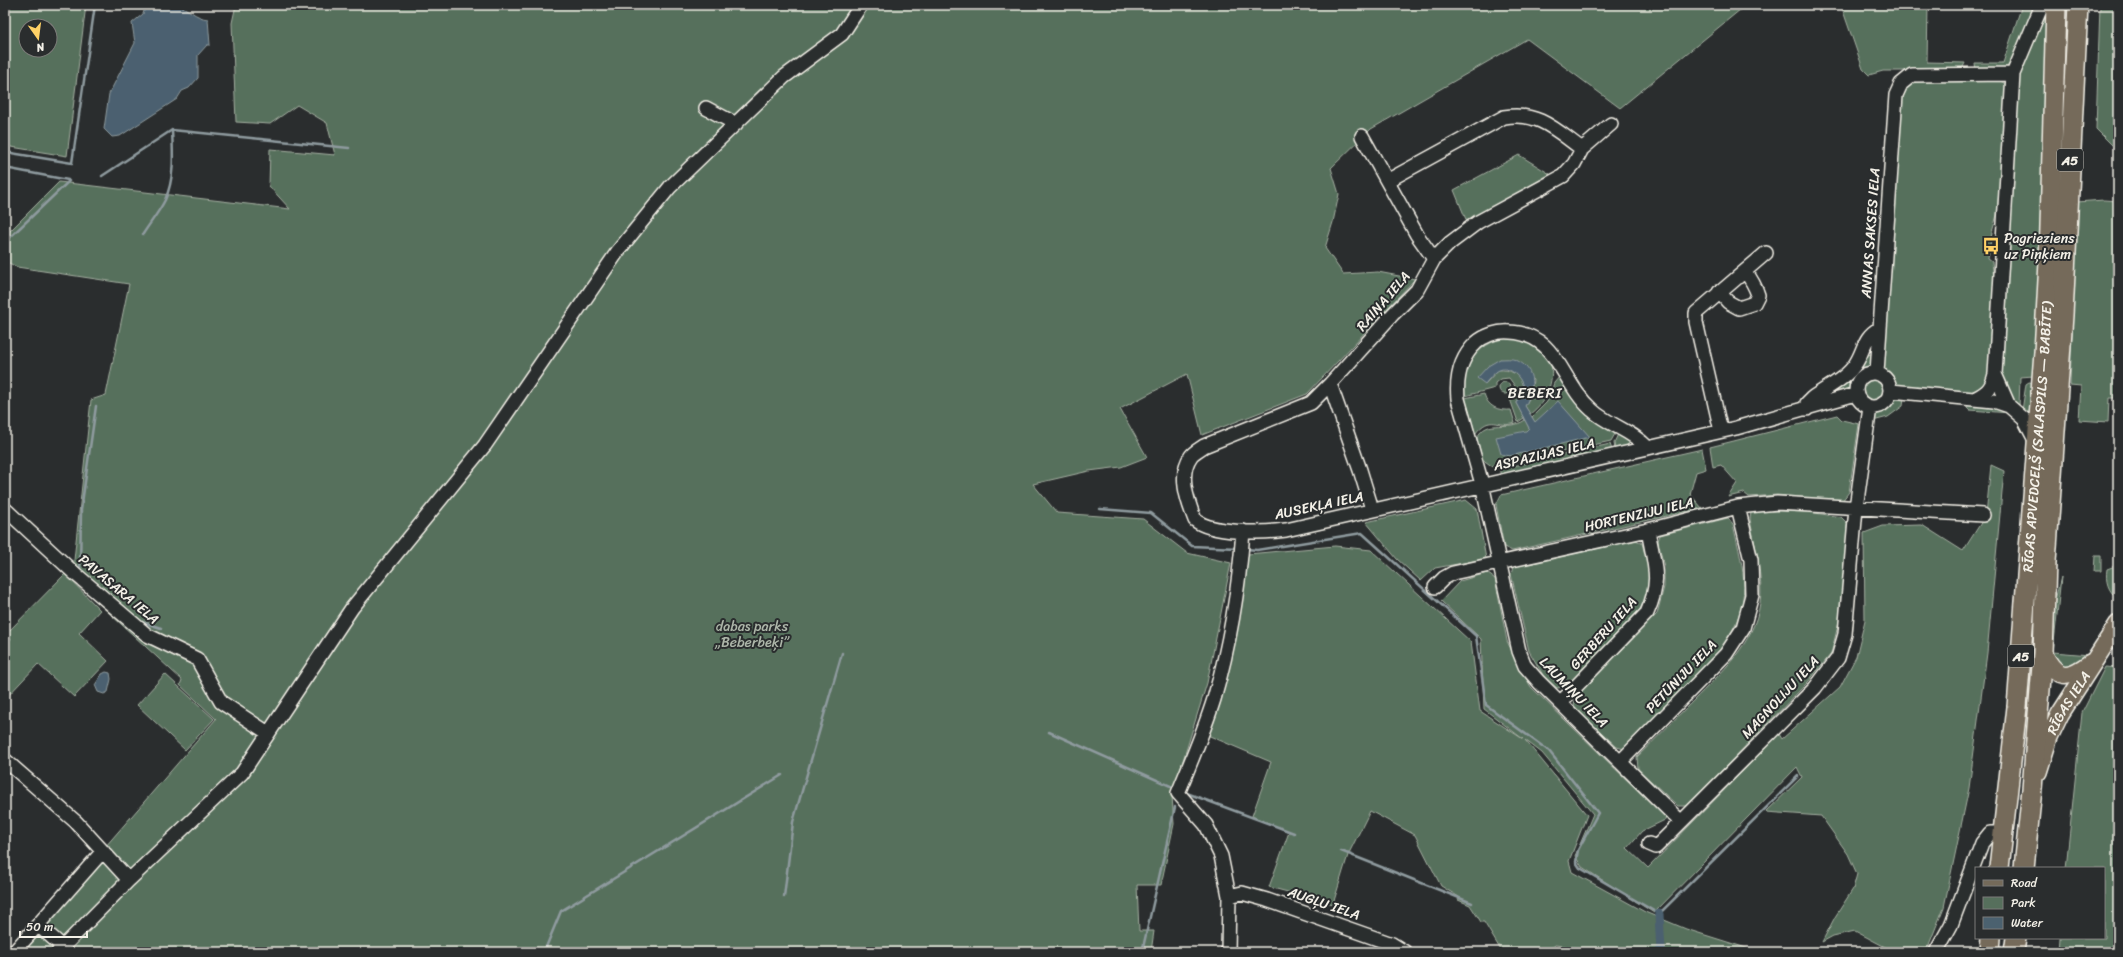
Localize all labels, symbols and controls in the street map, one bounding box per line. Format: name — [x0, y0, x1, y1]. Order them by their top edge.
north arrow — [18, 18, 58, 58]
text: N — [34, 37, 47, 57]
road number: A5 — [2057, 149, 2083, 171]
street label: ANNAS SAKSES IELA — [1853, 167, 1888, 300]
place label: Pagrieziens uz Piņķiem — [2004, 226, 2075, 267]
bus stop icon: Pagrieziens uz Piņķiem — [1981, 236, 2001, 256]
street label: RAIŅA IELA — [1350, 265, 1417, 337]
street label: RĪGAS APVEDCEĻŠ (SALASPILS — BABĪTE) — [2015, 300, 2060, 573]
district label: BEBERI — [1507, 380, 1563, 406]
street label: ASPAZIJAS IELA — [1490, 431, 1597, 479]
street label: AUSEKĻA IELA — [1271, 484, 1366, 527]
street label: HORTENZIJU IELA — [1582, 490, 1696, 539]
street label: PAVASARA IELA — [73, 548, 165, 631]
street label: GERBERU IELA — [1563, 591, 1643, 676]
park label: dabas parks „Beberbeķi” — [714, 614, 790, 655]
street label: PETŪNIJU IELA — [1640, 634, 1723, 719]
road number: A5 — [2008, 645, 2034, 667]
street label: MAGNOLIJU IELA — [1735, 650, 1826, 745]
street label: LAUMIŅU IELA — [1533, 651, 1614, 734]
street label: RĪGAS IELA — [2040, 666, 2098, 739]
legend — [1975, 867, 2105, 939]
text: Road — [2011, 872, 2038, 894]
street label: AUGĻU IELA — [1283, 879, 1363, 927]
text: Park — [2011, 892, 2036, 914]
text: Water — [2011, 912, 2044, 934]
scale bar — [20, 913, 87, 939]
text: 50 m — [26, 916, 53, 938]

